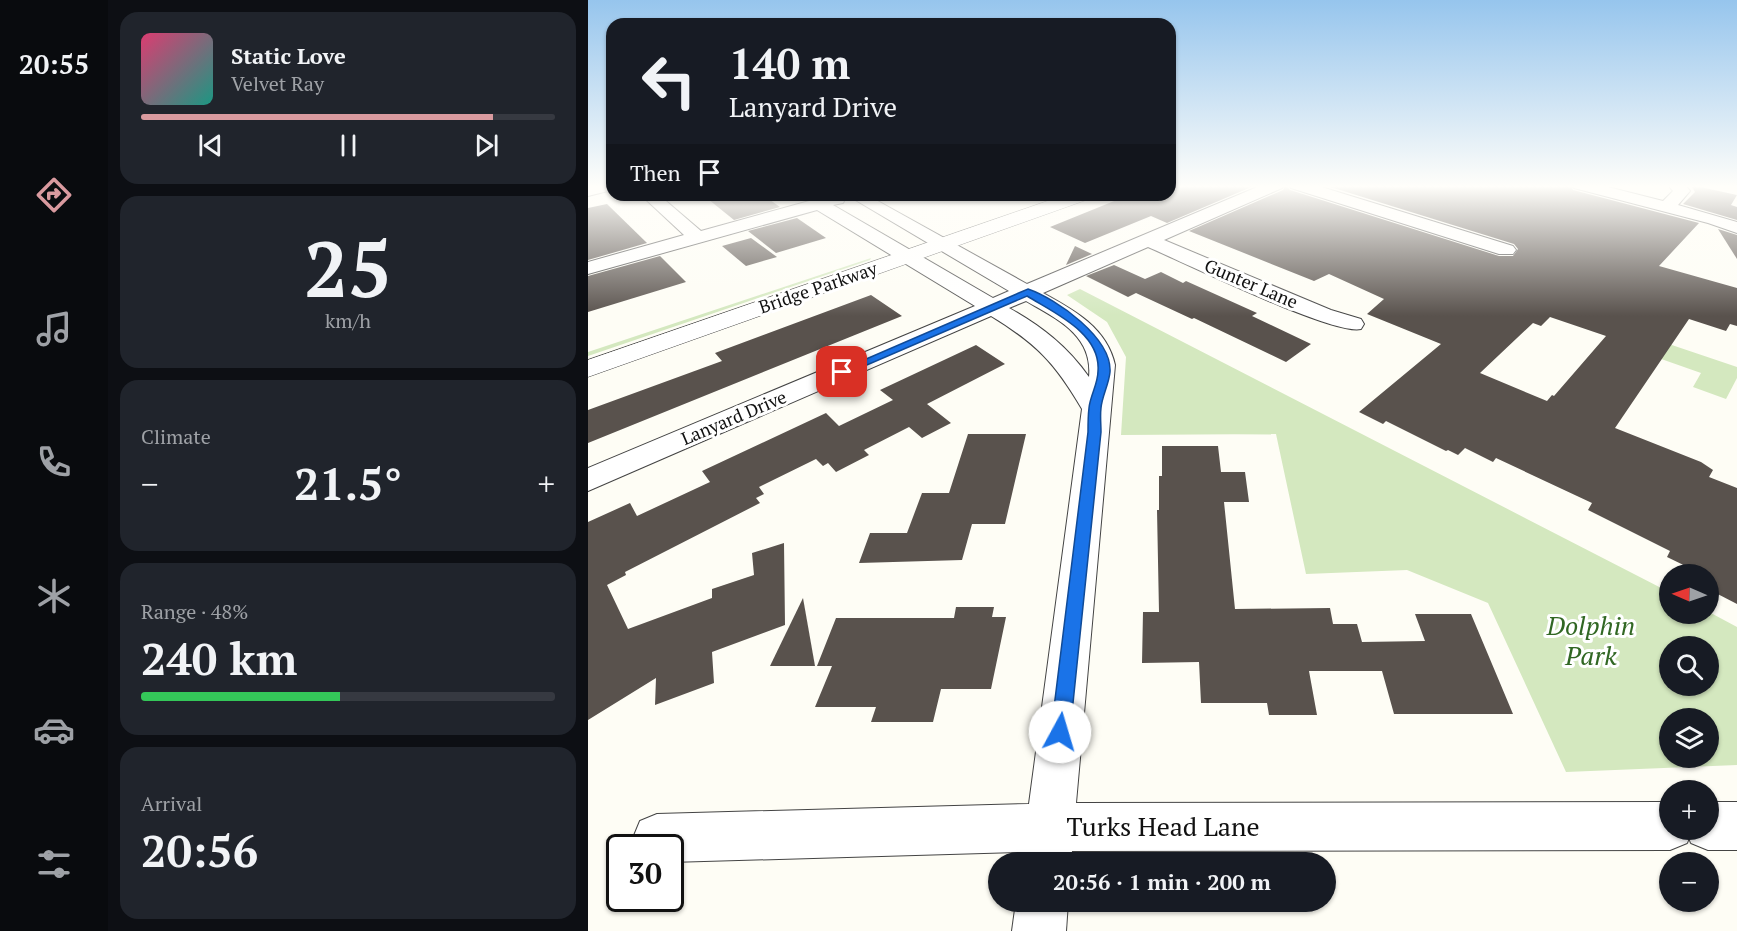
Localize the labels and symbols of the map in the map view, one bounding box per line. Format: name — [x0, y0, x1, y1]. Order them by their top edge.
street label: Gunter Lane — [1201, 253, 1302, 313]
street label: Bridge Parkway — [755, 255, 881, 319]
pin — [816, 346, 867, 397]
street label: Lanyard Drive — [677, 384, 790, 450]
north arrow — [1659, 564, 1719, 624]
park label: Dolphin Park — [1546, 608, 1635, 672]
position arrow — [1028, 700, 1092, 764]
street label: Turks Head Lane — [1066, 809, 1260, 843]
speed limit sign: 30 — [606, 834, 684, 912]

